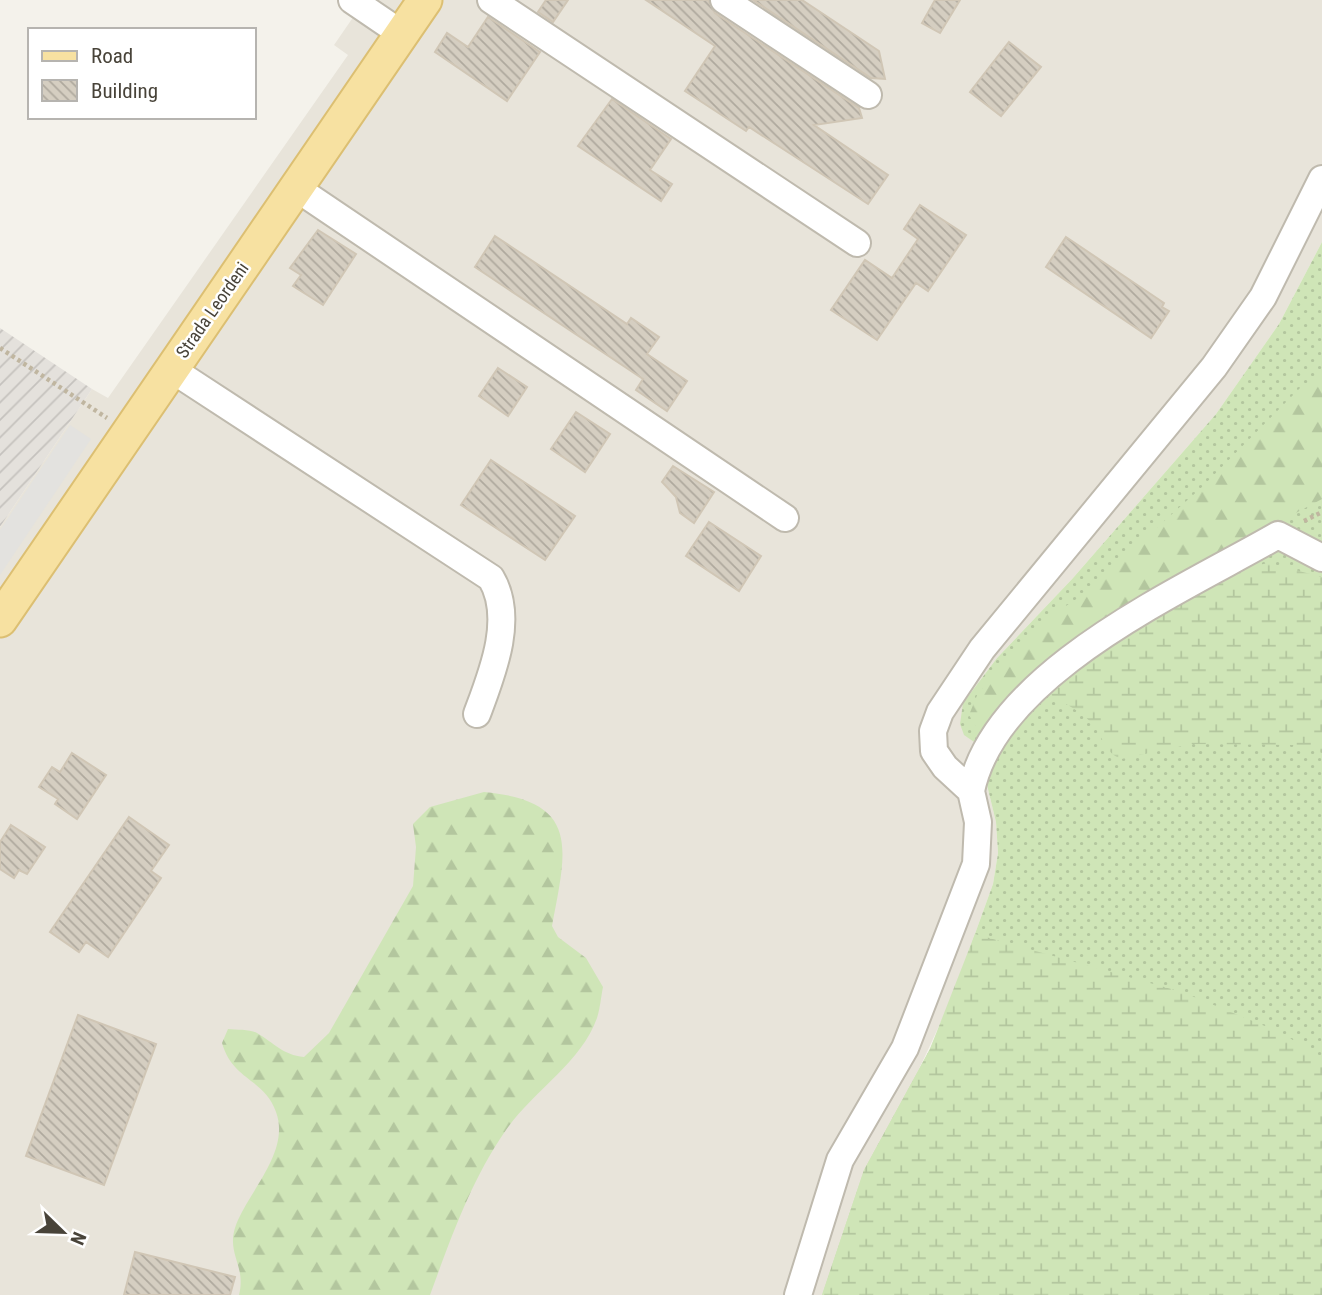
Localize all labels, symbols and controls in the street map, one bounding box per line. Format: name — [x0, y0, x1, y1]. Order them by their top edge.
legend — [28, 28, 256, 119]
text: Road — [91, 44, 133, 68]
text: Building — [91, 79, 158, 103]
street label: Strada Leordeni — [171, 258, 253, 362]
north arrow — [28, 1197, 98, 1267]
text: N — [65, 1229, 91, 1248]

